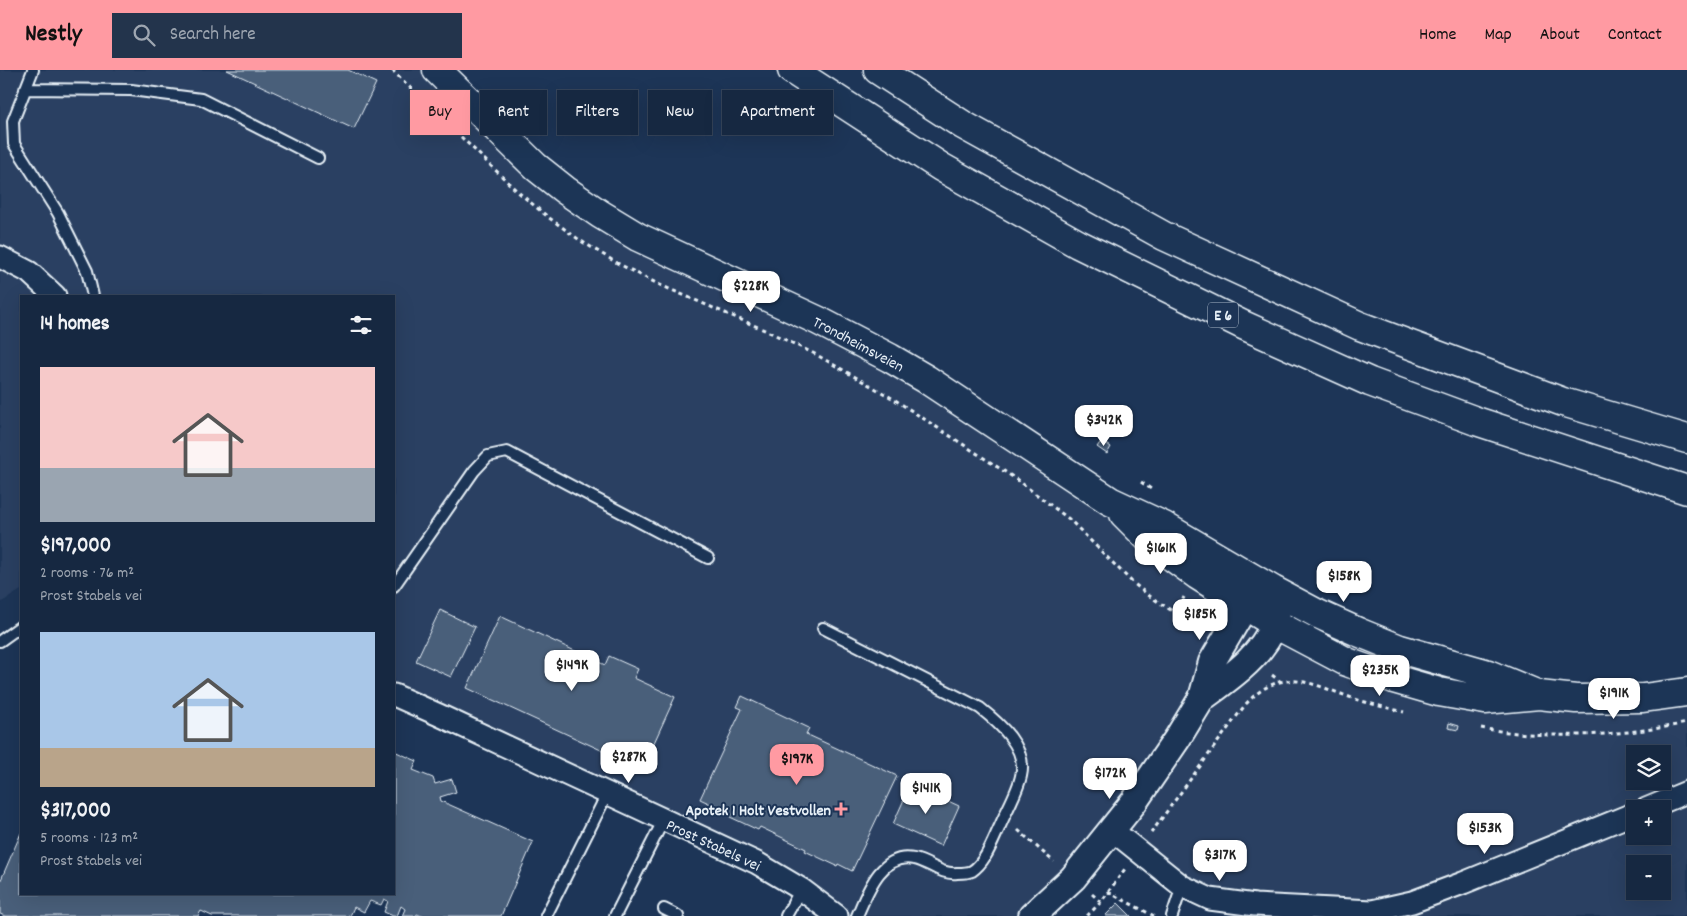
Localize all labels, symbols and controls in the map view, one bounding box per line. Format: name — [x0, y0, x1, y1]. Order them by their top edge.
search box — [112, 13, 462, 58]
text: Nestly — [25, 18, 82, 52]
icon: search — [130, 21, 158, 49]
text: Search here — [170, 22, 256, 49]
text: Home — [1419, 23, 1456, 48]
text: Map — [1484, 23, 1512, 48]
text: About — [1540, 23, 1580, 48]
text: Contact — [1608, 23, 1662, 48]
chip: Buy — [410, 90, 470, 135]
chip: Rent — [480, 90, 547, 135]
chip: Filters — [557, 90, 638, 135]
chip: New — [648, 90, 712, 135]
chip: Apartment — [722, 90, 833, 135]
pin: $228K — [716, 270, 786, 313]
text: $228K — [733, 275, 769, 298]
road number: E 6 — [1208, 302, 1238, 328]
text: 14 homes — [40, 310, 110, 340]
icon: filters — [347, 311, 375, 339]
street label: Trondheimsveien — [808, 311, 908, 379]
icon: home — [163, 400, 253, 490]
pin: $342K — [1069, 404, 1139, 447]
text: $342K — [1086, 409, 1122, 432]
text: $197,000 — [40, 532, 111, 562]
pin: $161K — [1126, 532, 1196, 575]
text: $161K — [1146, 537, 1176, 560]
pin: $158K — [1309, 560, 1379, 603]
text: 2 rooms · 76 m² — [40, 562, 134, 585]
text: $158K — [1328, 565, 1360, 588]
text: Prost Stabels vei — [40, 585, 142, 608]
pin: $185K — [1165, 598, 1235, 641]
text: $185K — [1184, 603, 1216, 626]
pin: $149K — [537, 650, 607, 692]
text: $149K — [556, 654, 588, 677]
pin: $235K — [1345, 654, 1415, 697]
text: $235K — [1361, 659, 1399, 682]
icon: home — [163, 665, 253, 755]
pin: $191K — [1579, 678, 1649, 720]
text: $191K — [1599, 682, 1629, 705]
pin: $287K — [594, 742, 664, 784]
pin: $197K — [762, 744, 832, 786]
map controls — [1626, 745, 1671, 900]
button: layers — [1626, 745, 1671, 790]
text: $287K — [611, 746, 647, 769]
text: $197K — [781, 748, 813, 771]
pin: $172K — [1075, 758, 1145, 800]
text: $172K — [1094, 762, 1126, 785]
pin: $141K — [891, 772, 961, 815]
text: $141K — [911, 777, 941, 800]
text: $317,000 — [40, 797, 111, 827]
place label: Apotek 1 Holt Vestvollen — [686, 800, 831, 823]
button: + — [1626, 800, 1671, 845]
marker: Apotek 1 Holt Vestvollen — [835, 803, 847, 815]
pin: $153K — [1450, 812, 1520, 855]
street label: Prost Stabels vei — [662, 814, 764, 878]
text: $153K — [1468, 817, 1502, 840]
text: 5 rooms · 123 m² — [40, 827, 138, 850]
pin: $317K — [1185, 840, 1255, 882]
text: $317K — [1204, 844, 1236, 867]
text: Prost Stabels vei — [40, 850, 142, 873]
button: − — [1626, 855, 1671, 900]

